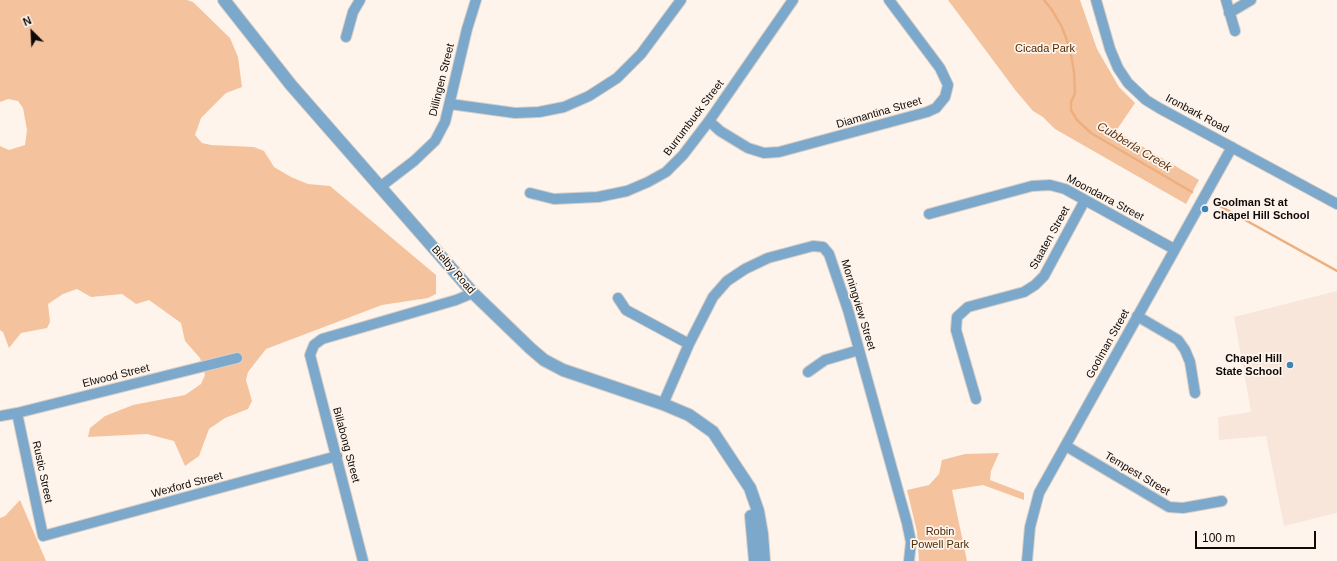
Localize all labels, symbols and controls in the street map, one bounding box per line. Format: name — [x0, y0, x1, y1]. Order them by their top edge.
north arrow — [12, 12, 52, 52]
text: N — [21, 14, 33, 28]
street label: Dillingen Street — [427, 42, 457, 118]
park label: Cicada Park — [1015, 42, 1075, 56]
street label: Burrumbuck Street — [661, 77, 727, 159]
street label: Ironbark Road — [1163, 92, 1231, 136]
street label: Diamantina Street — [835, 95, 923, 131]
water label: Cubberla Creek — [1094, 119, 1174, 175]
street label: Moondarra Street — [1064, 172, 1146, 224]
place label: Goolman St at Chapel Hill School — [1213, 196, 1310, 222]
street label: Staaten Street — [1027, 204, 1073, 272]
marker: Goolman St at Chapel Hill School — [1200, 204, 1210, 214]
street label: Bielby Road — [429, 243, 477, 297]
street label: Morningview Street — [838, 258, 878, 352]
street label: Goolman Street — [1084, 307, 1132, 381]
place label: Chapel Hill State School — [1215, 352, 1282, 378]
marker: Chapel Hill State School — [1285, 360, 1295, 370]
street label: Elwood Street — [81, 361, 151, 391]
street label: Billabong Street — [330, 406, 362, 484]
street label: Rustic Street — [29, 440, 55, 504]
street label: Tempest Street — [1102, 449, 1172, 499]
street label: Wexford Street — [150, 469, 224, 501]
scale bar — [1197, 523, 1318, 549]
park label: Robin Powell Park — [911, 525, 969, 551]
text: 100 m — [1202, 531, 1235, 545]

